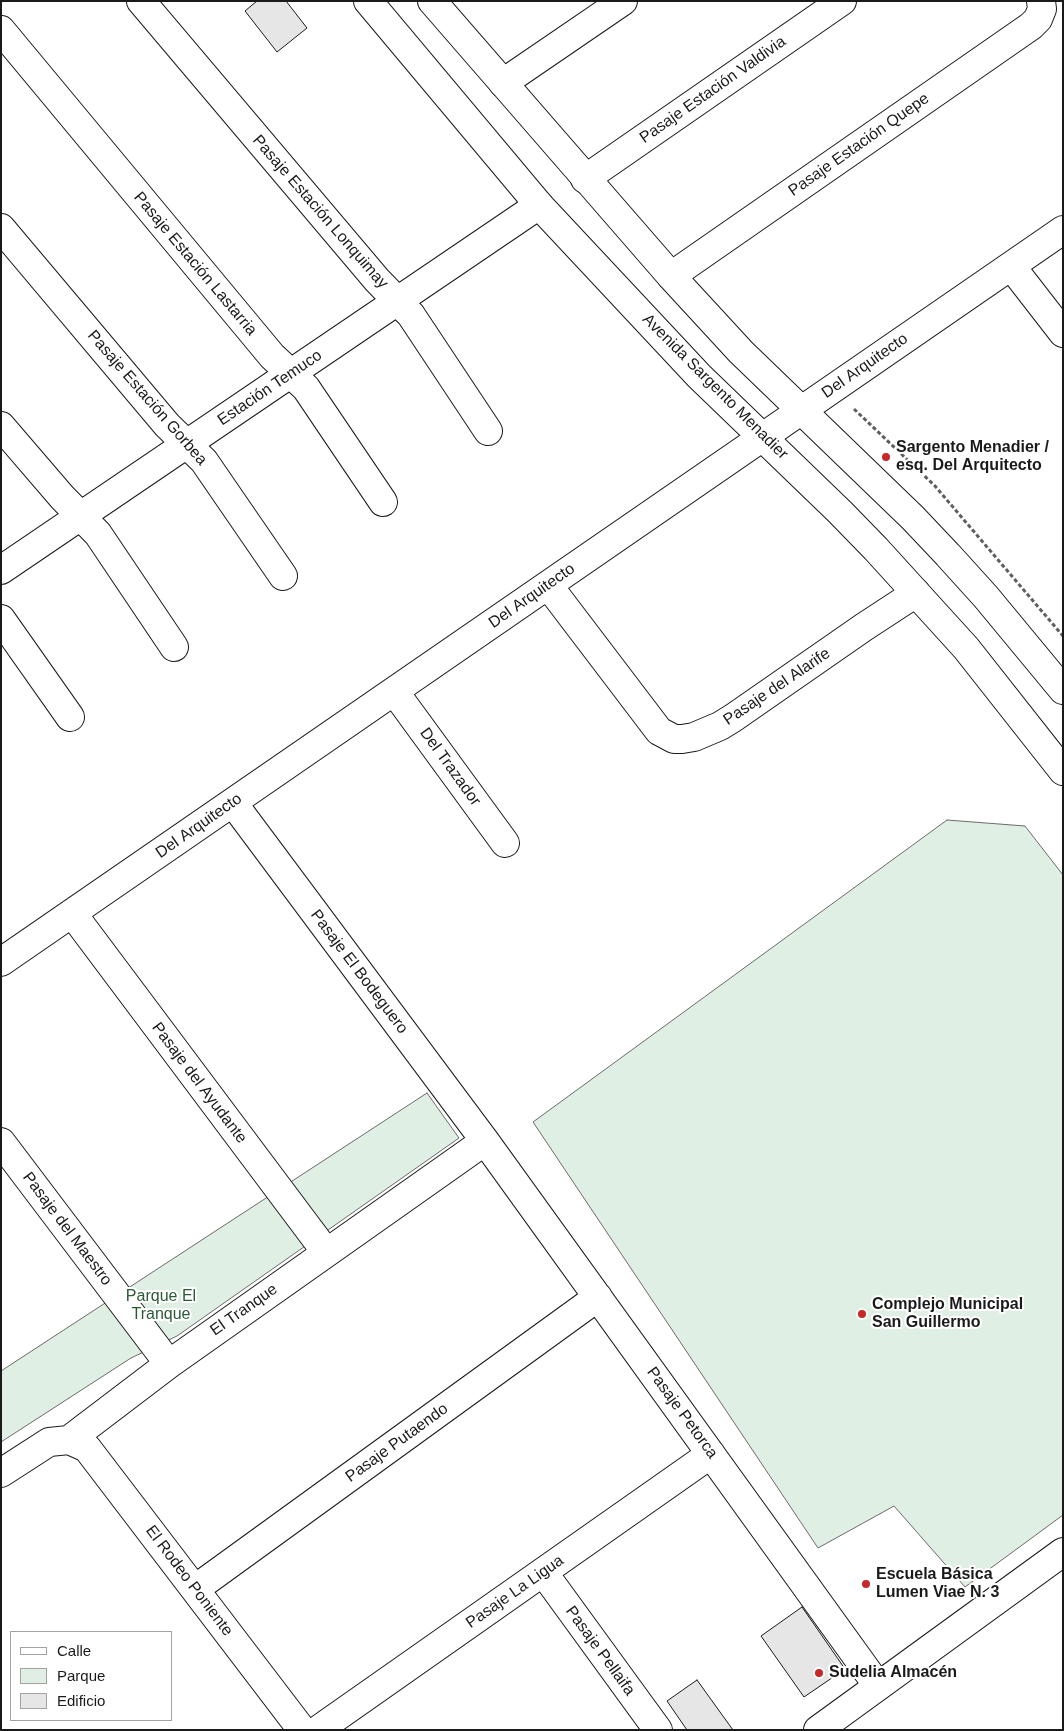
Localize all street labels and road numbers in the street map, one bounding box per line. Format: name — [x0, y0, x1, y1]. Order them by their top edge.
street label: Pasaje Estación Valdivia — [636, 32, 790, 148]
street label: Pasaje Estación Quepe — [785, 89, 933, 201]
street label: Pasaje Estación Lonquimay — [248, 131, 392, 293]
street label: Pasaje Estación Lastarria — [129, 188, 261, 340]
street label: Avenida Sargento Menadier — [638, 310, 792, 464]
street label: Pasaje Estación Gorbea — [83, 327, 211, 469]
street label: Del Arquitecto — [818, 329, 912, 403]
street label: Estación Temuco — [214, 346, 326, 430]
street label: Del Arquitecto — [485, 559, 579, 633]
street label: Pasaje del Alarife — [720, 644, 834, 730]
street label: Del Trazador — [415, 724, 485, 810]
street label: Del Arquitecto — [152, 789, 246, 863]
street label: Pasaje El Bodeguero — [306, 906, 412, 1038]
street label: Pasaje del Ayudante — [147, 1019, 251, 1147]
street label: Pasaje del Maestro — [18, 1169, 116, 1289]
street label: El Tranque — [207, 1280, 281, 1340]
street label: Pasaje Petorca — [642, 1363, 722, 1463]
street label: Pasaje Putaendo — [342, 1399, 452, 1487]
street label: El Rodeo Poniente — [141, 1522, 237, 1640]
street label: Pasaje La Ligua — [462, 1551, 568, 1633]
street label: Pasaje Pellaifa — [561, 1603, 639, 1699]

